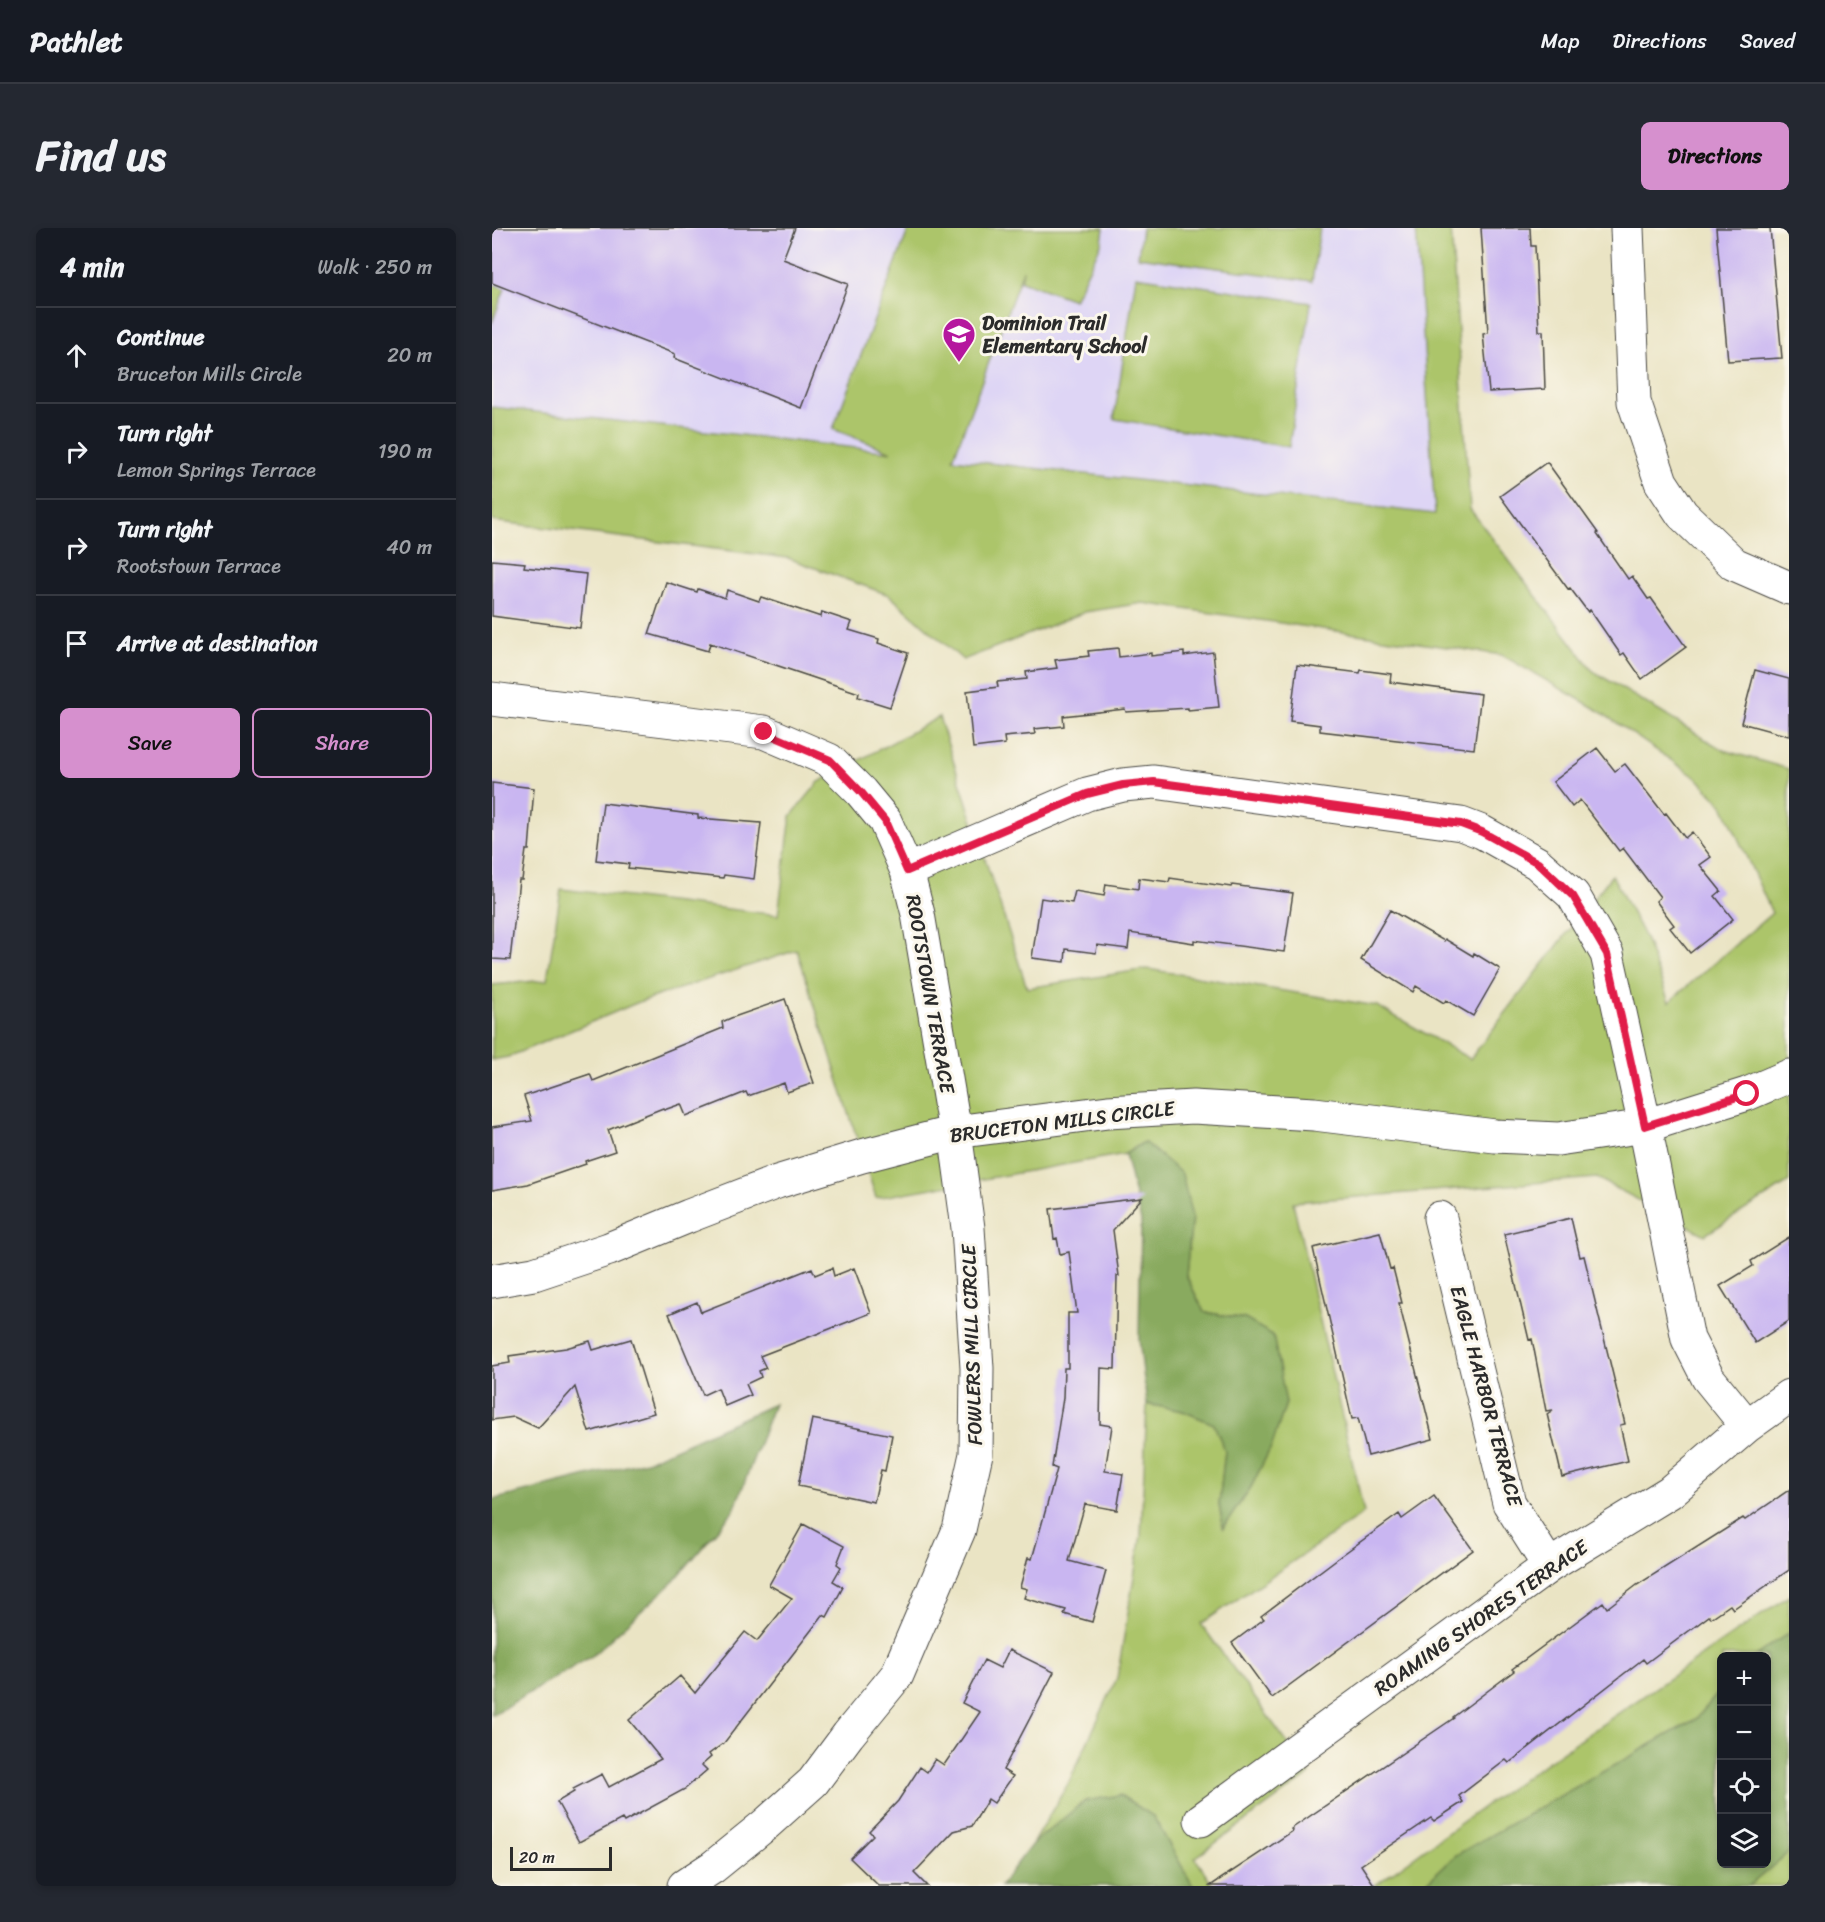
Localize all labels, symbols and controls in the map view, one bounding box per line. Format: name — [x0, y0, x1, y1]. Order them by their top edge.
text: Pathlet — [30, 17, 123, 66]
text: Map — [1541, 22, 1579, 60]
text: Directions — [1612, 22, 1707, 60]
text: Saved — [1740, 22, 1795, 60]
text: Find us — [36, 119, 166, 193]
button: Directions — [1641, 122, 1789, 190]
text: 4 min — [60, 244, 124, 290]
text: Walk · 250 m — [318, 250, 432, 285]
place label: Dominion Trail Elementary School — [982, 306, 1148, 364]
school or university icon: Dominion Trail Elementary School — [941, 316, 977, 363]
text: Continue — [117, 318, 205, 357]
text: 20 m — [387, 338, 432, 373]
icon: ahead — [60, 339, 93, 372]
text: Bruceton Mills Circle — [117, 357, 302, 392]
text: Turn right — [117, 414, 212, 453]
text: 190 m — [378, 434, 432, 469]
icon: right — [60, 435, 93, 468]
text: Lemon Springs Terrace — [117, 453, 316, 488]
text: Turn right — [117, 510, 212, 549]
text: 40 m — [386, 530, 432, 565]
icon: right — [60, 531, 93, 564]
text: Rootstown Terrace — [117, 549, 281, 584]
text: Arrive at destination — [117, 624, 318, 663]
icon: arrive — [60, 627, 93, 660]
button: Save — [60, 708, 240, 778]
button: Share — [252, 708, 432, 778]
route end — [750, 718, 776, 744]
street label: ROOTSTOWN TERRACE — [895, 892, 965, 1098]
route start — [1733, 1080, 1759, 1106]
street label: BRUCETON MILLS CIRCLE — [948, 1091, 1178, 1153]
street label: FOWLERS MILL CIRCLE — [951, 1242, 993, 1446]
street label: EAGLE HARBOR TERRACE — [1440, 1282, 1533, 1512]
street label: ROAMING SHORES TERRACE — [1366, 1529, 1597, 1706]
map controls — [1717, 1652, 1771, 1868]
button: + — [1717, 1652, 1771, 1706]
button: − — [1717, 1706, 1771, 1760]
button: locate — [1717, 1760, 1771, 1814]
button: layers — [1717, 1814, 1771, 1868]
text: 20 m — [519, 1843, 555, 1872]
scale bar — [510, 1844, 612, 1872]

